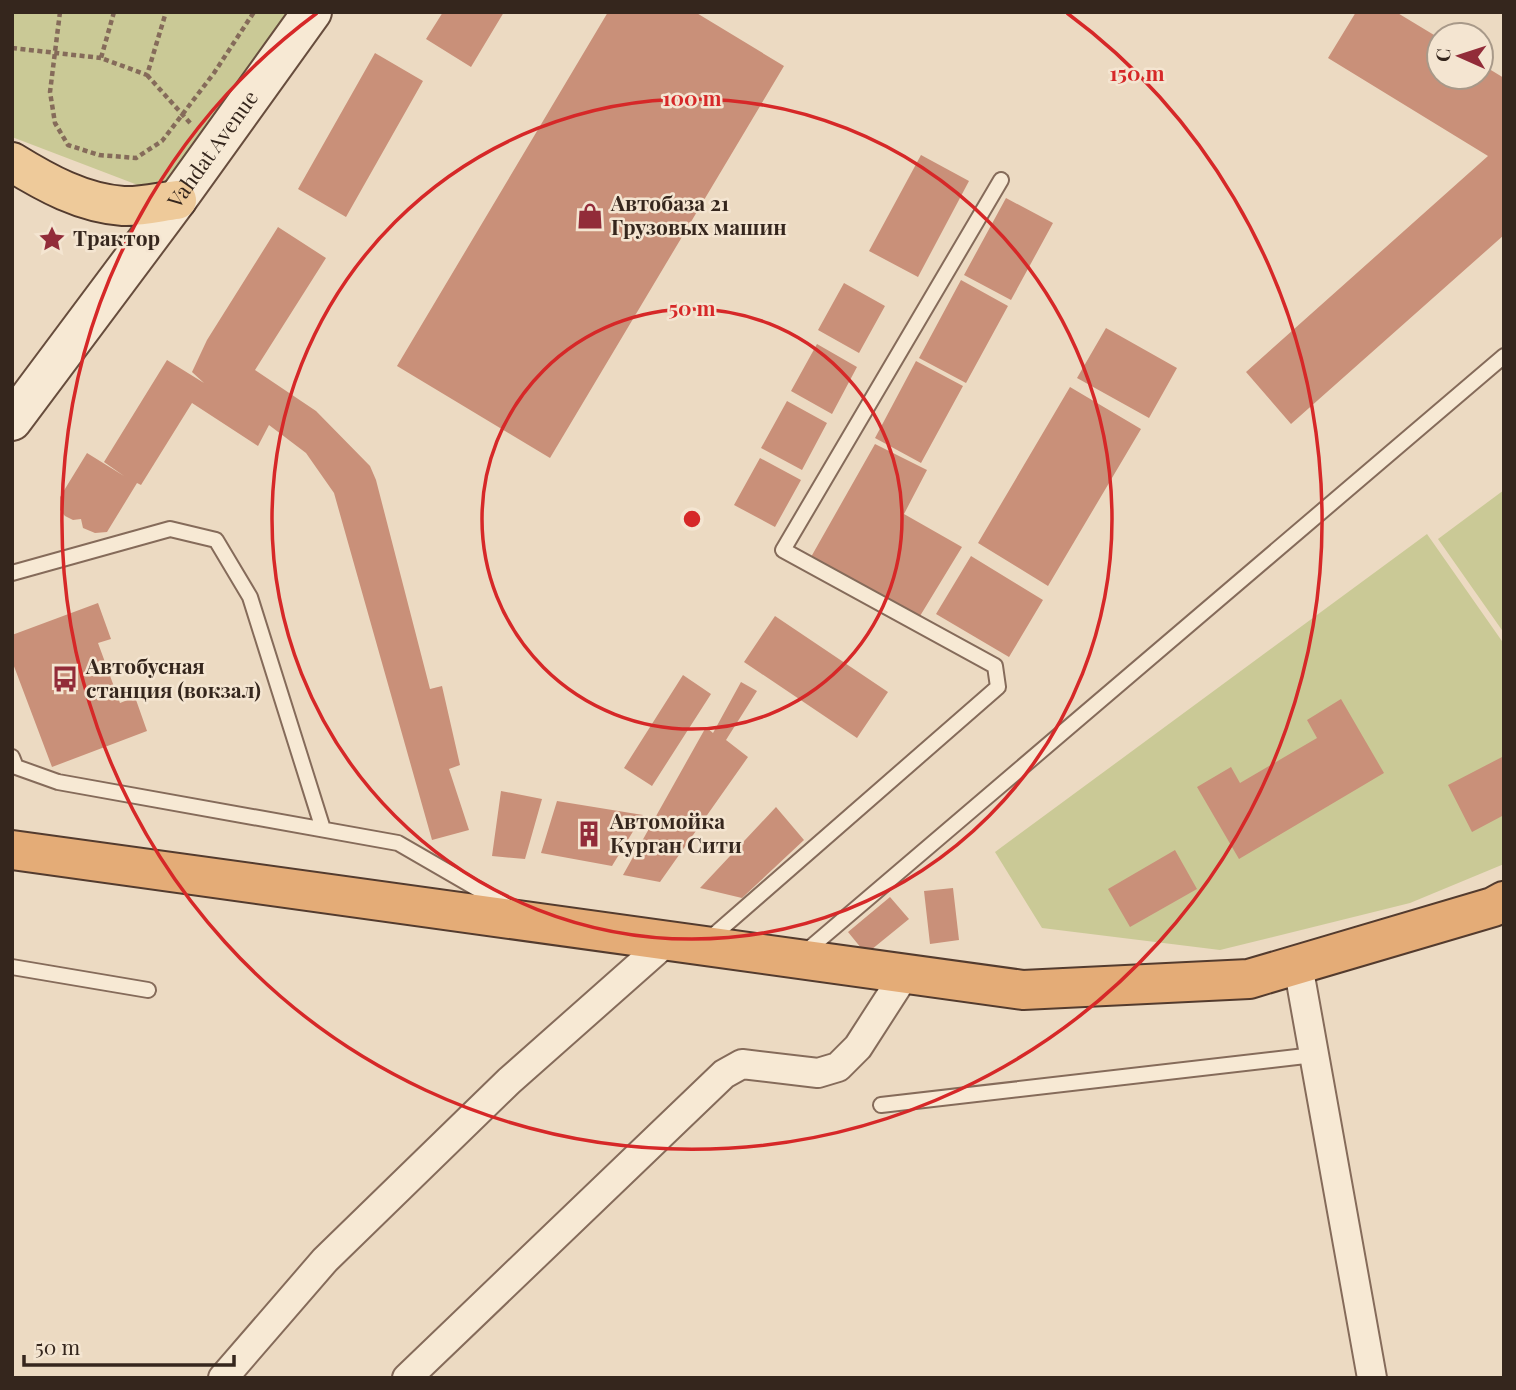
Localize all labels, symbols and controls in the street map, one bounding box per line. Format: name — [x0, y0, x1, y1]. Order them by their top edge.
north arrow — [1425, 21, 1495, 91]
text: С — [1429, 48, 1455, 62]
text: 150 m — [1110, 58, 1164, 86]
text: 100 m — [662, 83, 722, 111]
street label: Vahdat Avenue — [159, 84, 263, 214]
place label: Автобаза 21 Грузовых машин — [610, 188, 787, 240]
shop icon: Автобаза 21 Грузовых машин — [575, 201, 605, 231]
place label: Трактор — [73, 223, 160, 251]
place icon: Трактор — [37, 224, 67, 254]
text: 50 m — [668, 293, 716, 321]
centre of rings — [680, 507, 704, 531]
place label: Автобусная станция (вокзал) — [85, 651, 261, 703]
bus stop icon: Автобусная станция (вокзал) — [50, 664, 80, 694]
place label: Автомойка Курган Сити — [609, 806, 742, 858]
building icon: Автомойка Курган Сити — [574, 819, 604, 849]
scale bar — [24, 1324, 234, 1368]
text: 50 m — [35, 1332, 81, 1360]

